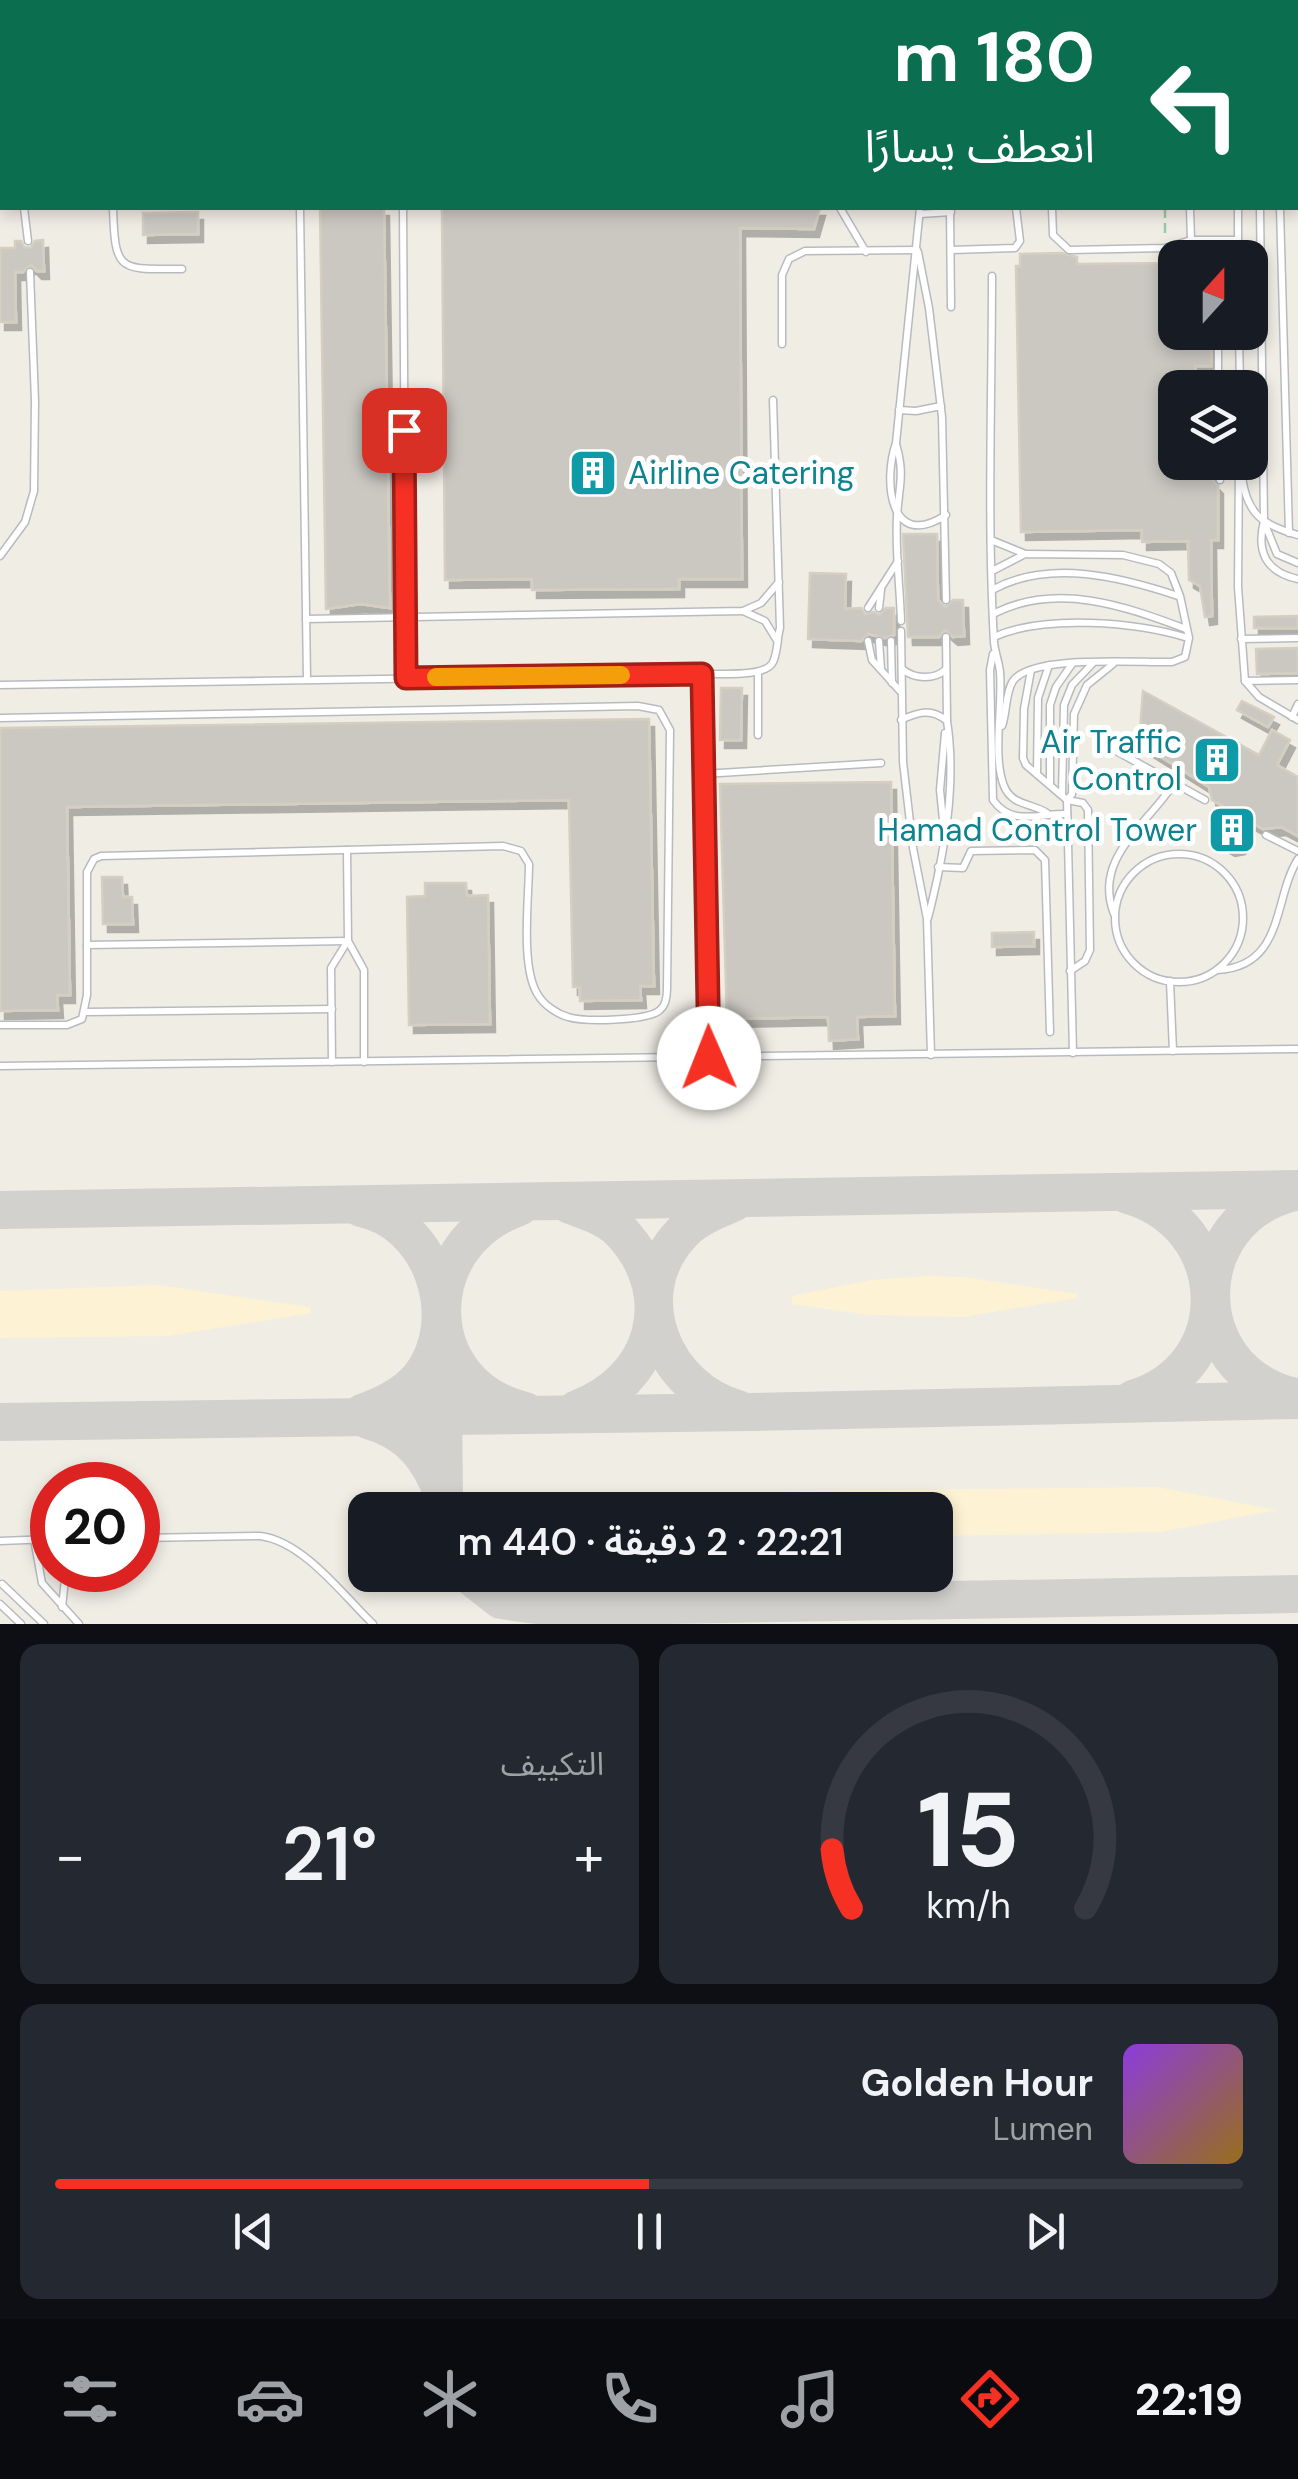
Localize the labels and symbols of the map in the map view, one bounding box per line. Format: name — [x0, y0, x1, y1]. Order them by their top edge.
north arrow — [1158, 240, 1268, 350]
pin — [362, 388, 447, 473]
building icon: Airline Catering — [567, 447, 619, 499]
place label: Airline Catering — [628, 452, 855, 494]
place label: Air Traffic Control — [1040, 721, 1182, 800]
building icon: Air Traffic Control — [1191, 734, 1243, 786]
building icon: Hamad Control Tower — [1206, 804, 1258, 856]
place label: Hamad Control Tower — [877, 809, 1197, 851]
position arrow — [657, 1006, 761, 1110]
speed limit sign: 20 — [30, 1462, 160, 1592]

